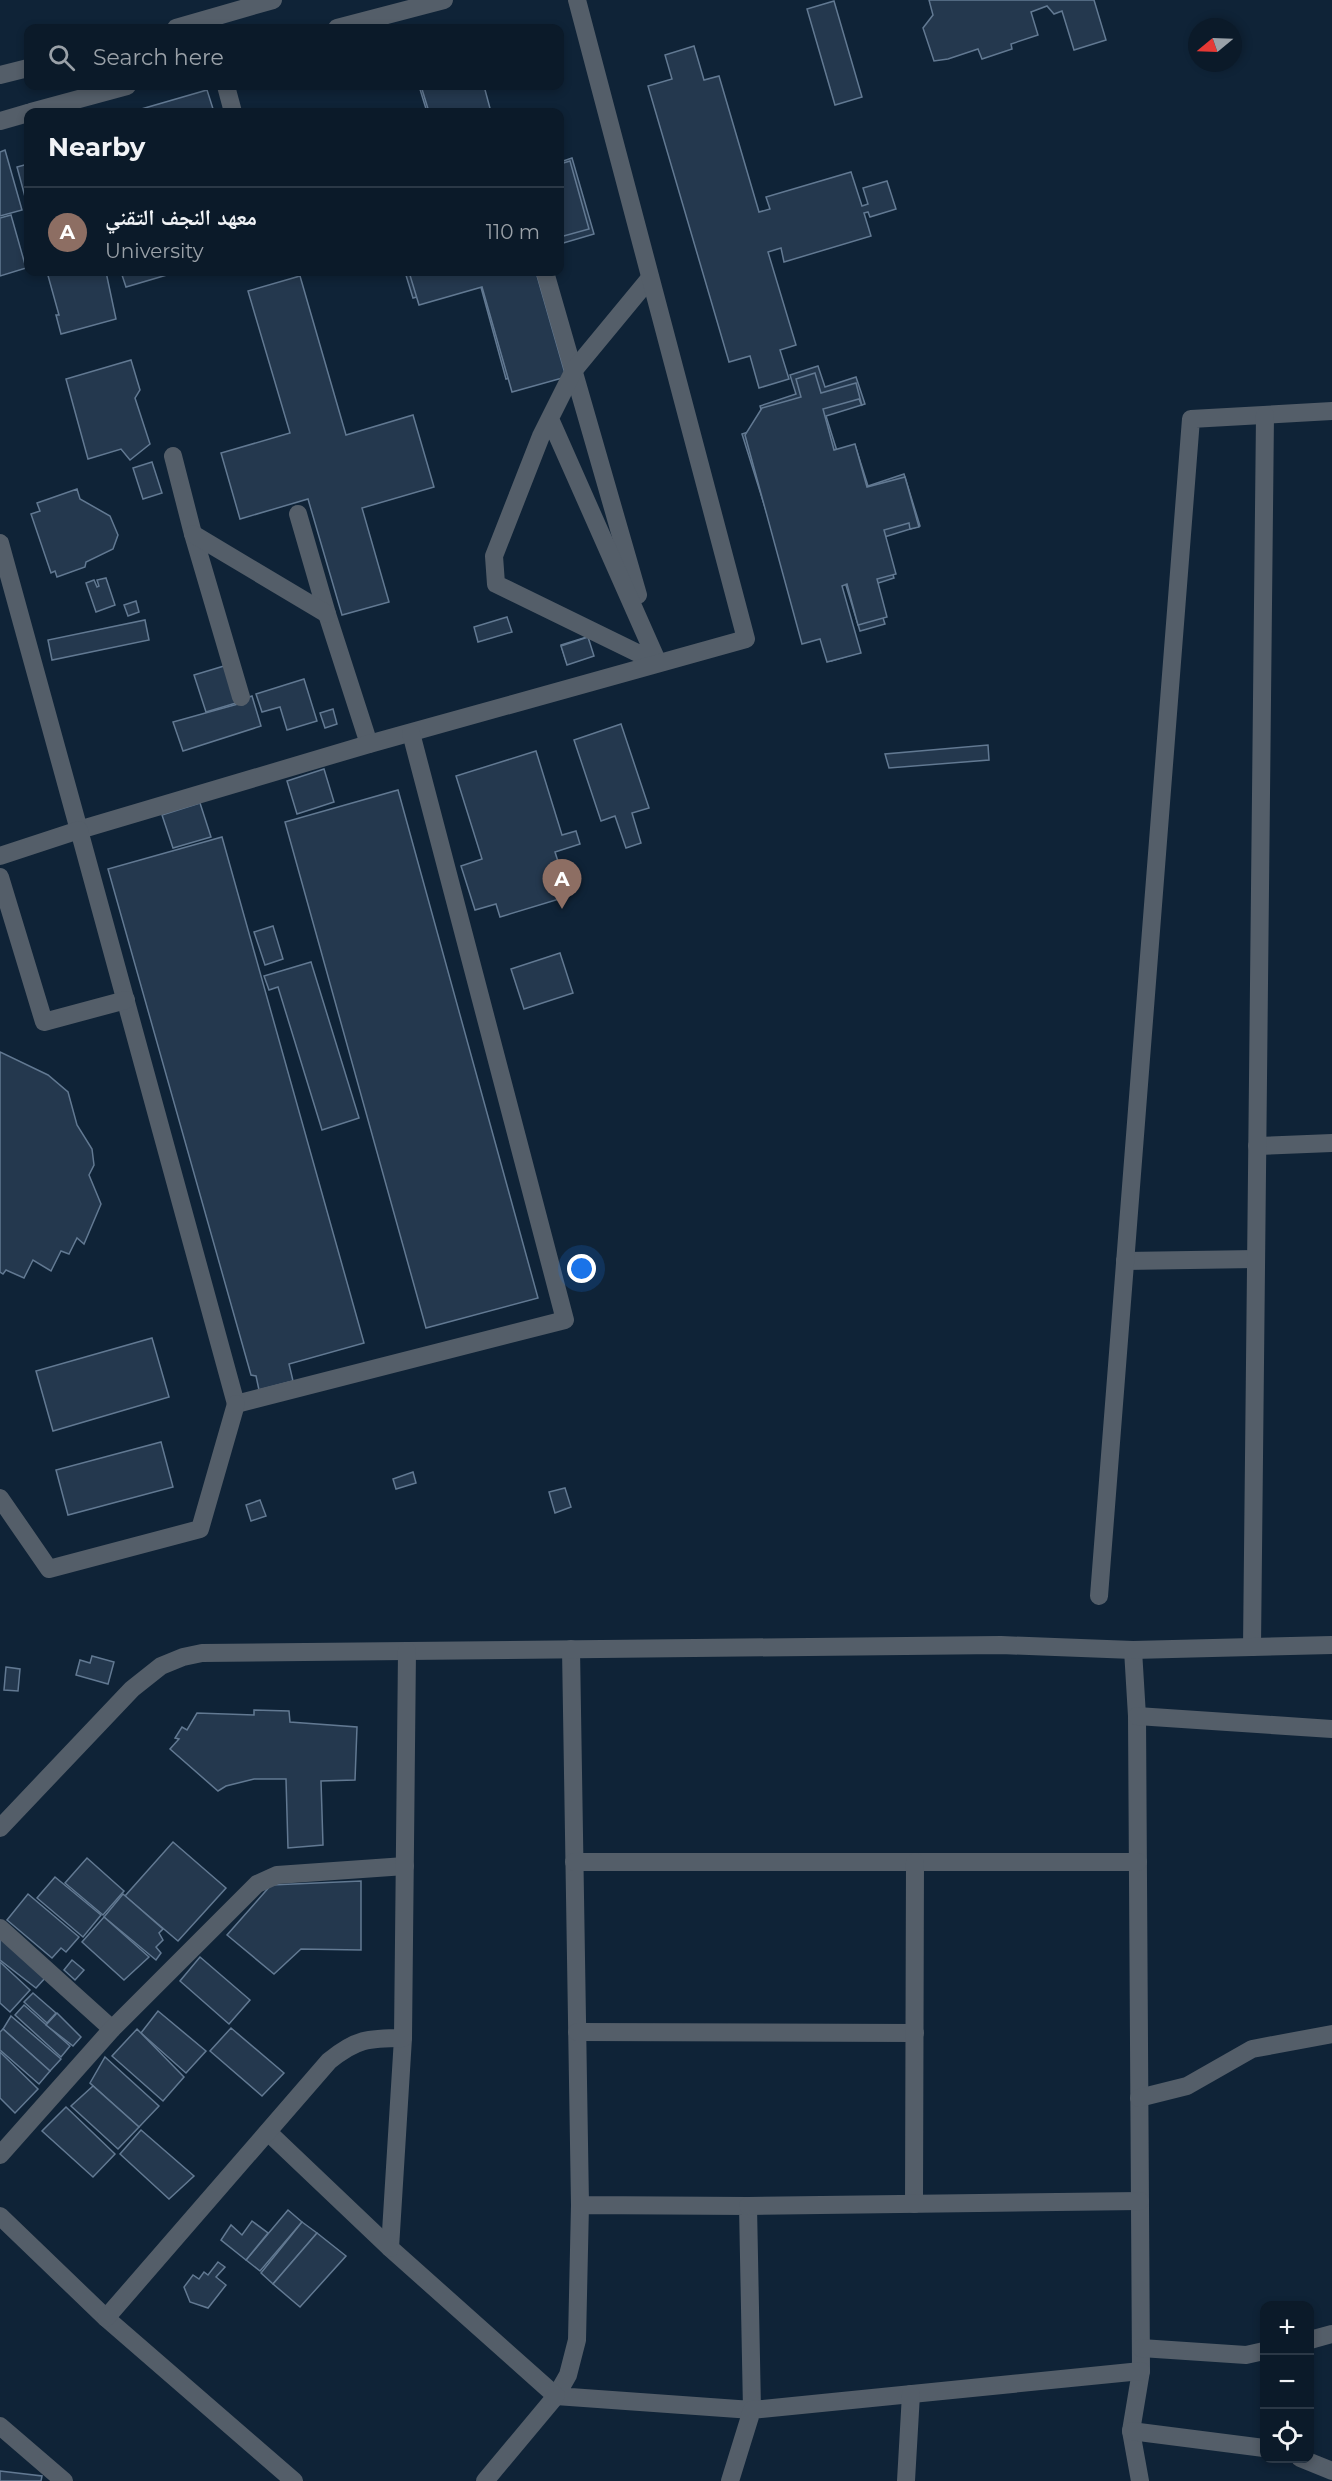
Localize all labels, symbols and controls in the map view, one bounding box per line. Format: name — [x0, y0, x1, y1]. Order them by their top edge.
north arrow — [1188, 18, 1242, 72]
search box — [24, 24, 564, 90]
icon: search — [45, 41, 78, 74]
text: Search here — [93, 44, 224, 71]
text: Nearby — [48, 131, 145, 163]
text: معهد النجف التقني — [105, 204, 257, 231]
text: A — [60, 220, 75, 244]
text: 110 m — [486, 220, 540, 244]
text: University — [105, 239, 204, 263]
pin: A — [542, 860, 582, 909]
your location — [567, 1254, 596, 1283]
map controls — [1260, 2301, 1314, 2463]
button: + — [1260, 2301, 1314, 2355]
button: − — [1260, 2355, 1314, 2409]
button: locate — [1260, 2409, 1314, 2463]

